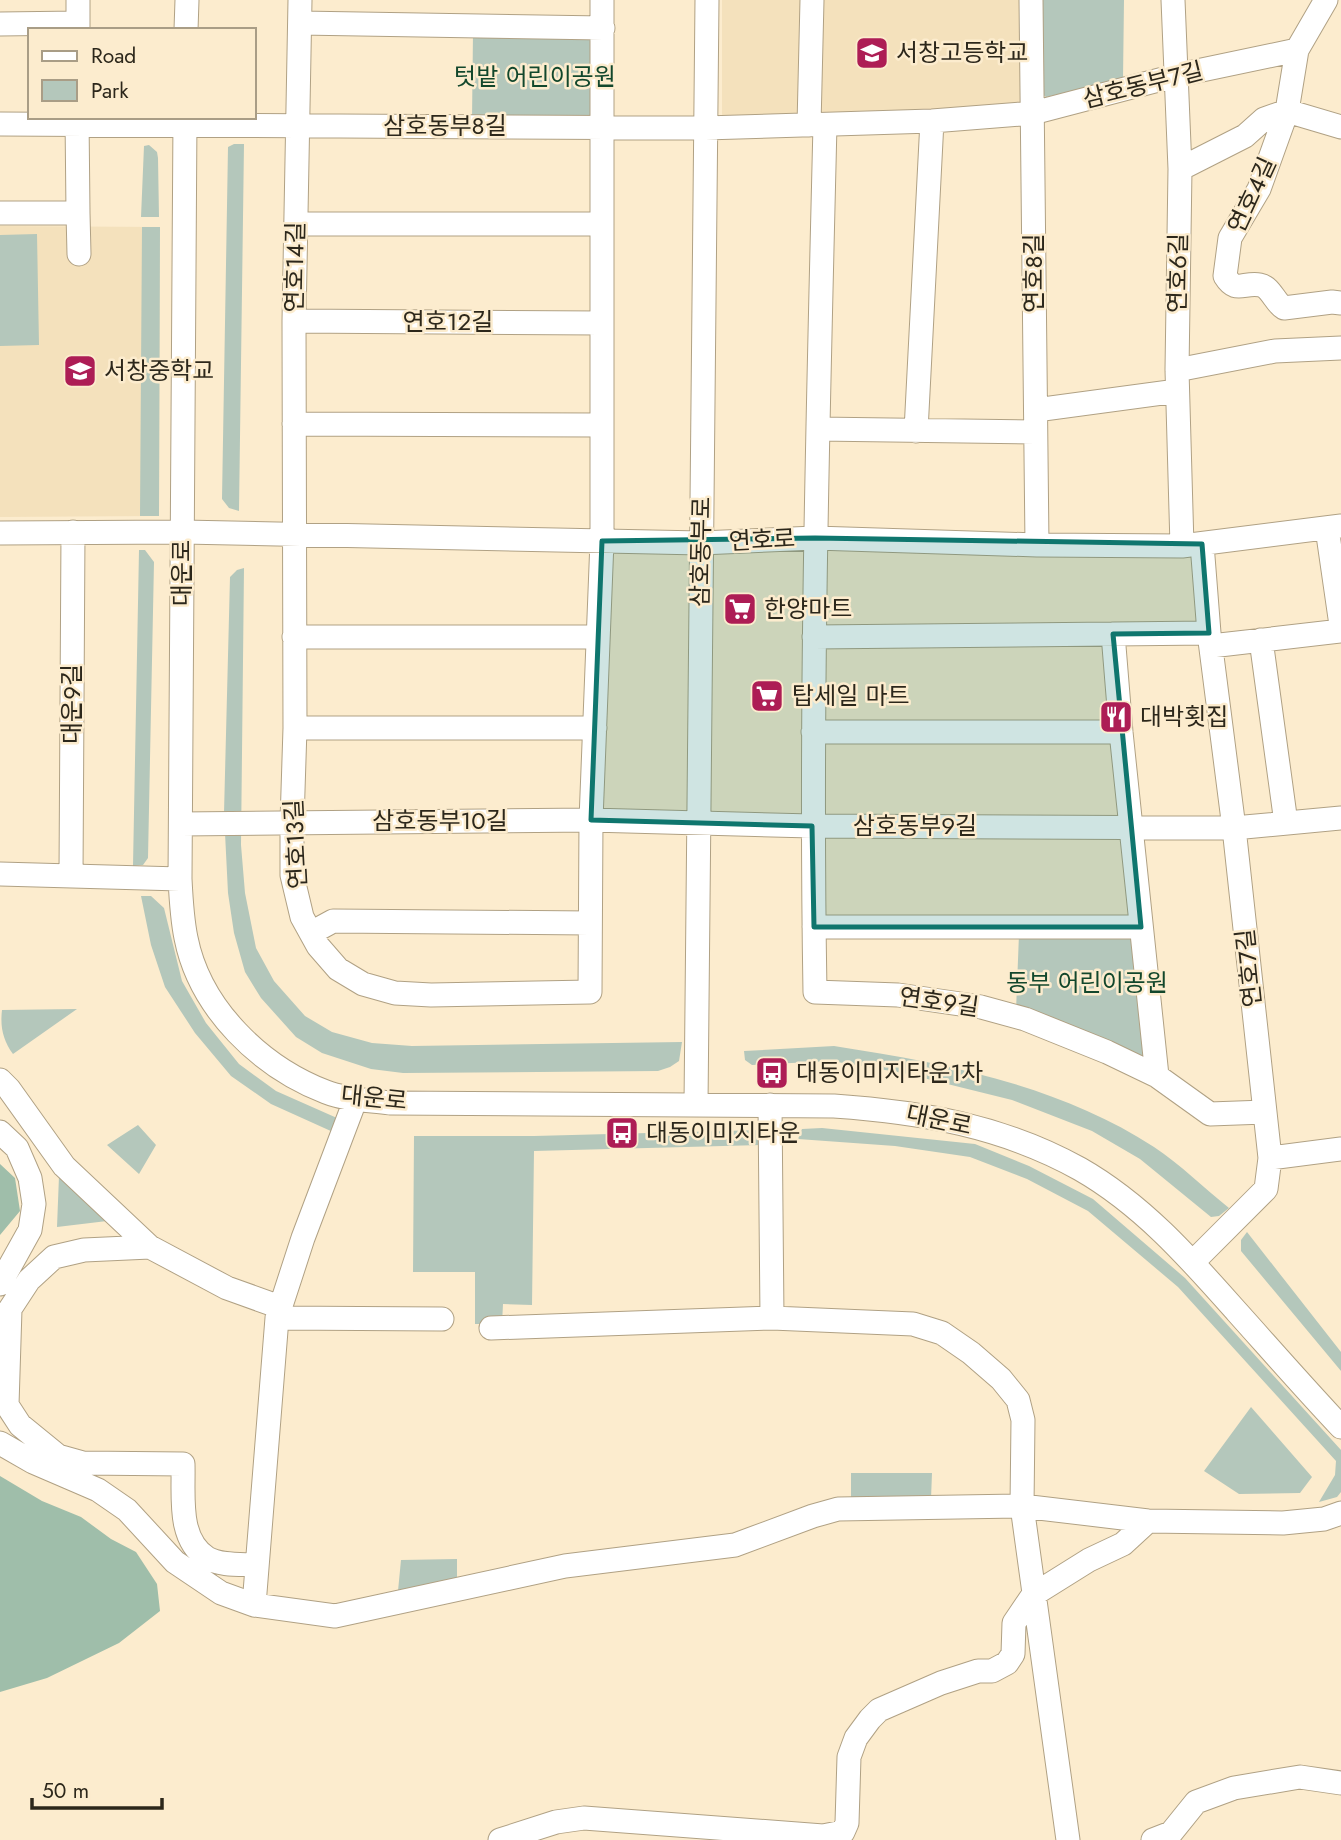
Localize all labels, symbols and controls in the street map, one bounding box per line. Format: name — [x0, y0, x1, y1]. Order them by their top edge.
legend — [28, 28, 256, 119]
school or university icon: 서창고등학교 — [853, 34, 891, 72]
place label: 서창고등학교 — [896, 35, 1028, 70]
text: Road — [91, 41, 136, 71]
street label: 삼호동부7길 — [1079, 53, 1207, 116]
park label: 텃밭 어린이공원 — [454, 59, 616, 94]
text: Park — [91, 76, 129, 106]
street label: 삼호동부8길 — [383, 108, 507, 143]
street label: 연호4길 — [1219, 151, 1284, 239]
street label: 연호14길 — [276, 221, 313, 313]
street label: 연호8길 — [1016, 233, 1051, 313]
street label: 연호6길 — [1159, 233, 1196, 313]
street label: 연호12길 — [403, 304, 493, 339]
school or university icon: 서창중학교 — [61, 352, 99, 390]
place label: 서창중학교 — [104, 353, 214, 388]
street label: 삼호동부로 — [682, 496, 719, 607]
street label: 연호로 — [728, 520, 796, 559]
street label: 대운로 — [164, 540, 199, 606]
supermarket icon: 한양마트 — [721, 590, 759, 628]
place label: 한양마트 — [764, 591, 852, 626]
street label: 대운9길 — [54, 664, 89, 744]
supermarket icon: 탑세일 마트 — [748, 677, 786, 715]
place label: 탑세일 마트 — [792, 678, 910, 713]
restaurant icon: 대박횟집 — [1097, 698, 1135, 736]
place label: 대박횟집 — [1140, 699, 1228, 734]
street label: 연호13길 — [276, 798, 315, 890]
street label: 삼호동부10길 — [372, 803, 508, 838]
street label: 삼호동부9길 — [853, 808, 977, 843]
street label: 연호7길 — [1227, 927, 1270, 1009]
park label: 동부 어린이공원 — [1006, 965, 1168, 1000]
street label: 연호9길 — [897, 979, 981, 1024]
bus stop icon: 대동이미지타운1차 — [753, 1054, 791, 1092]
place label: 대동이미지타운1차 — [796, 1055, 983, 1090]
street label: 대운로 — [339, 1077, 409, 1118]
street label: 대운로 — [903, 1096, 975, 1144]
bus stop icon: 대동이미지타운 — [603, 1114, 641, 1152]
place label: 대동이미지타운 — [646, 1115, 801, 1150]
scale bar — [32, 1766, 161, 1810]
text: 50 m — [42, 1776, 89, 1806]

